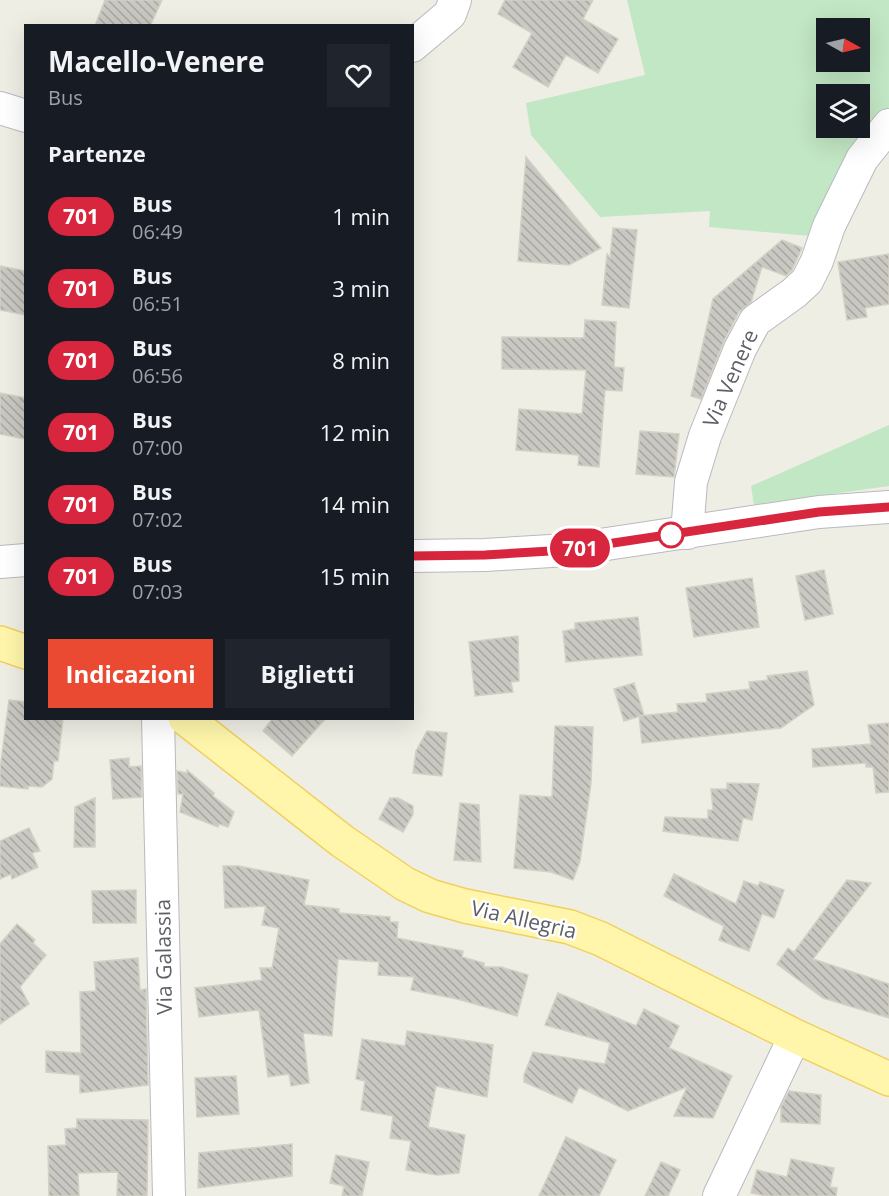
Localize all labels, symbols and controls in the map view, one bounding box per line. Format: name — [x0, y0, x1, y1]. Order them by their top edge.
north arrow — [816, 18, 870, 72]
map controls — [816, 18, 870, 138]
text: Macello-Venere — [48, 42, 265, 80]
button: heart — [327, 44, 390, 107]
text: Bus — [48, 84, 83, 111]
button: layers — [816, 84, 870, 138]
text: Partenze — [48, 138, 146, 168]
text: Bus — [132, 188, 172, 218]
text: 1 min — [332, 201, 390, 231]
text: 701 — [63, 202, 99, 230]
text: 06:49 — [132, 218, 183, 245]
text: Bus — [132, 260, 172, 290]
text: 3 min — [332, 273, 390, 303]
text: 701 — [63, 274, 99, 302]
text: 06:51 — [132, 290, 183, 317]
street label: Via Venere — [696, 325, 764, 431]
text: Bus — [132, 332, 172, 362]
text: 8 min — [332, 345, 390, 375]
text: 701 — [63, 346, 99, 374]
text: 06:56 — [132, 362, 183, 389]
text: Bus — [132, 404, 172, 434]
text: 12 min — [320, 417, 390, 447]
text: 701 — [63, 418, 99, 446]
text: 07:00 — [132, 434, 183, 461]
text: Bus — [132, 476, 172, 506]
text: 14 min — [320, 489, 390, 519]
text: 701 — [63, 490, 99, 518]
text: 07:02 — [132, 506, 183, 533]
unlabelled marker — [658, 522, 684, 548]
line badge: 701 — [546, 528, 614, 568]
text: 701 — [562, 534, 598, 562]
text: Bus — [132, 548, 172, 578]
text: 15 min — [320, 561, 390, 591]
text: 701 — [63, 562, 99, 590]
text: 07:03 — [132, 578, 183, 605]
button: Indicazioni — [48, 639, 213, 708]
button: Biglietti — [225, 639, 390, 708]
street label: Via Allegria — [468, 893, 580, 945]
street label: Via Galassia — [148, 899, 178, 1015]

